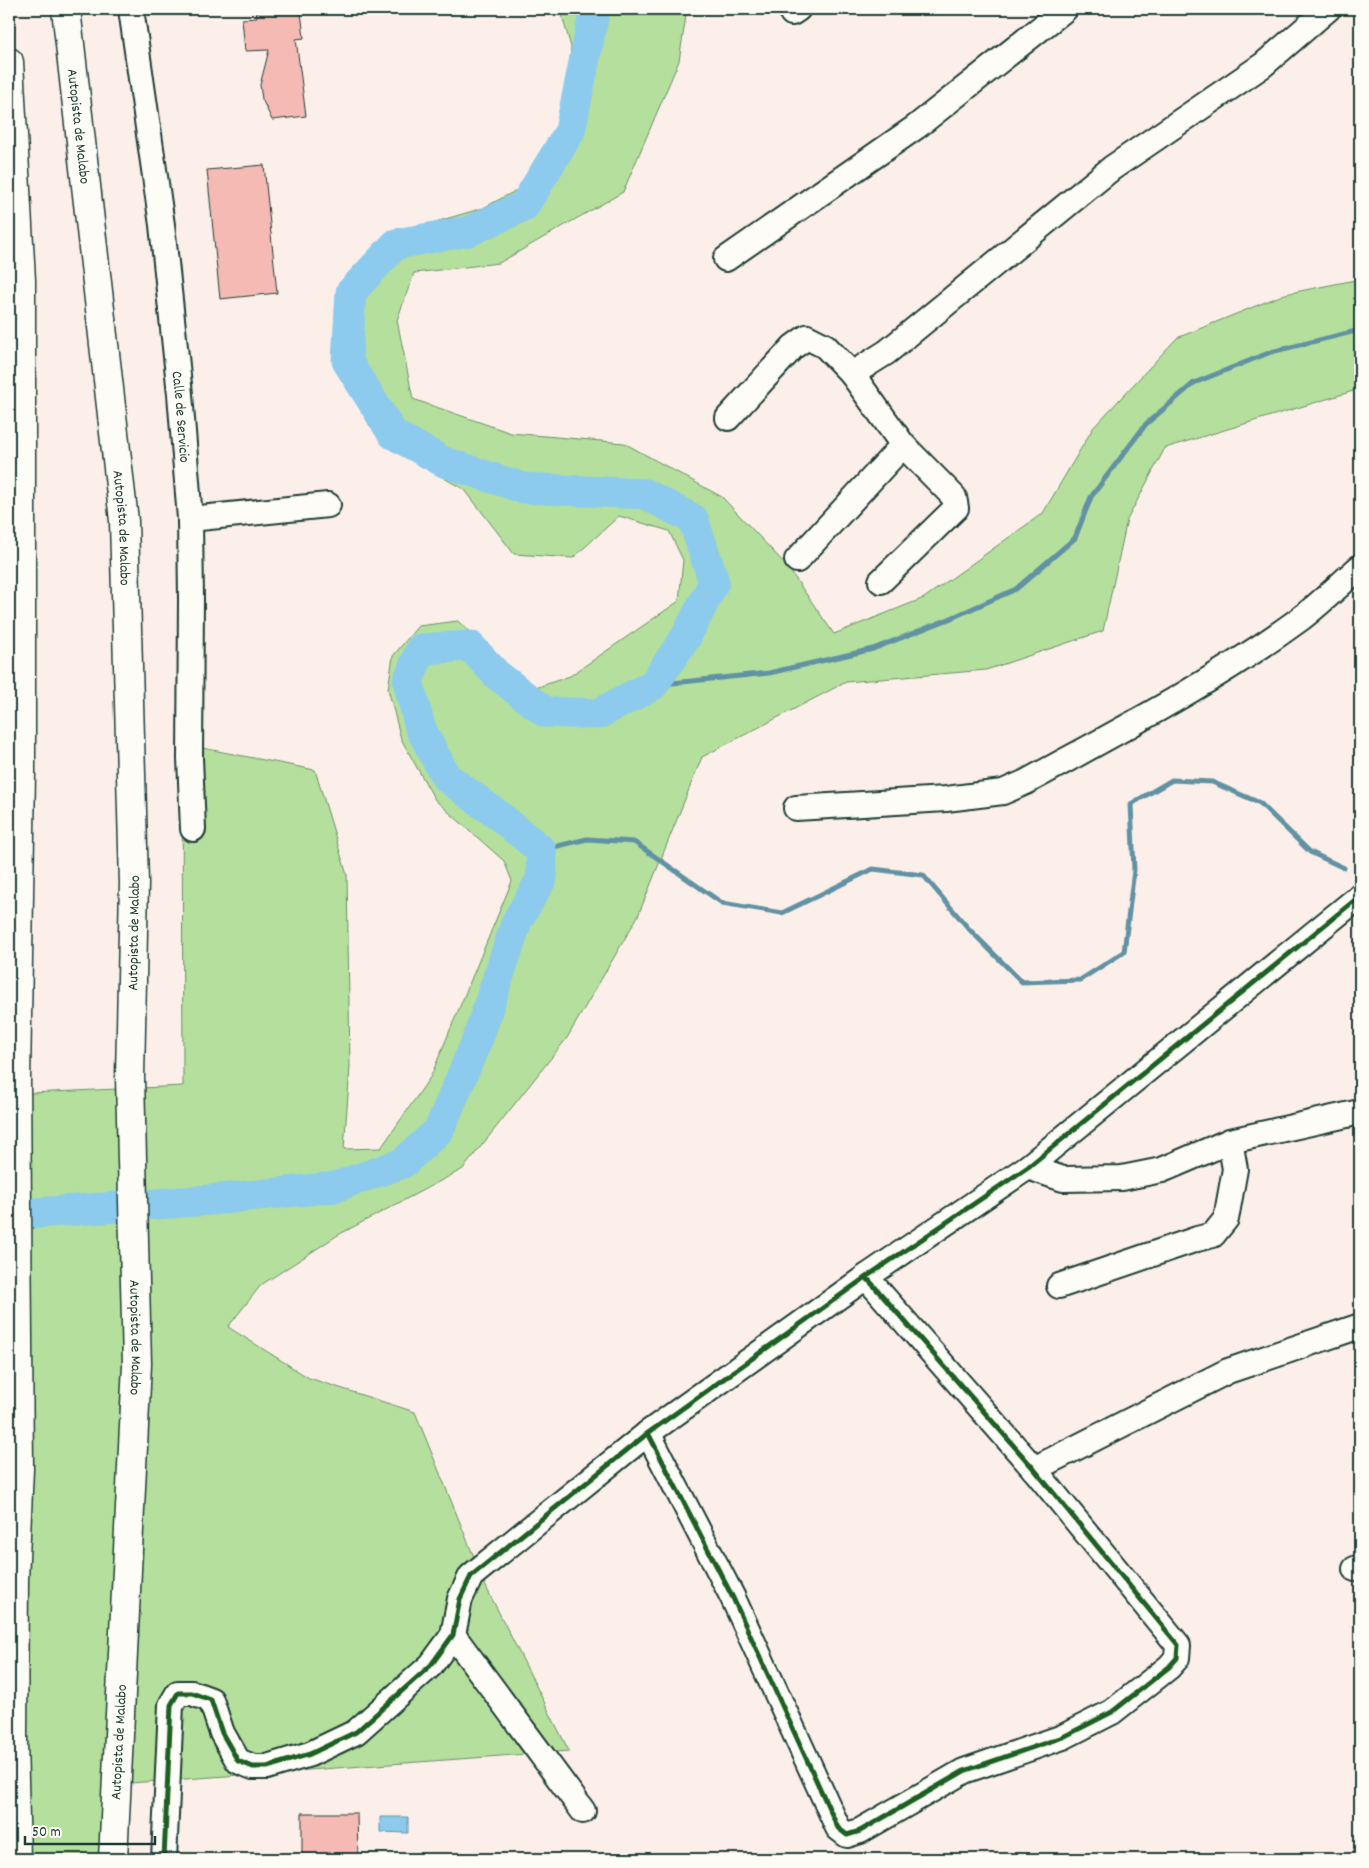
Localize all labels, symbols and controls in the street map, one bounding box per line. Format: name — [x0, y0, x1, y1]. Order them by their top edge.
street label: Autopista de Malabo — [60, 68, 95, 186]
street label: Calle de Servicio — [165, 370, 194, 464]
street label: Autopista de Malabo — [105, 469, 135, 586]
street label: Autopista de Malabo — [123, 875, 147, 991]
street label: Autopista de Malabo — [122, 1279, 146, 1396]
street label: Autopista de Malabo — [106, 1684, 134, 1800]
scale bar — [25, 1813, 155, 1845]
text: 50 m — [32, 1822, 61, 1844]

